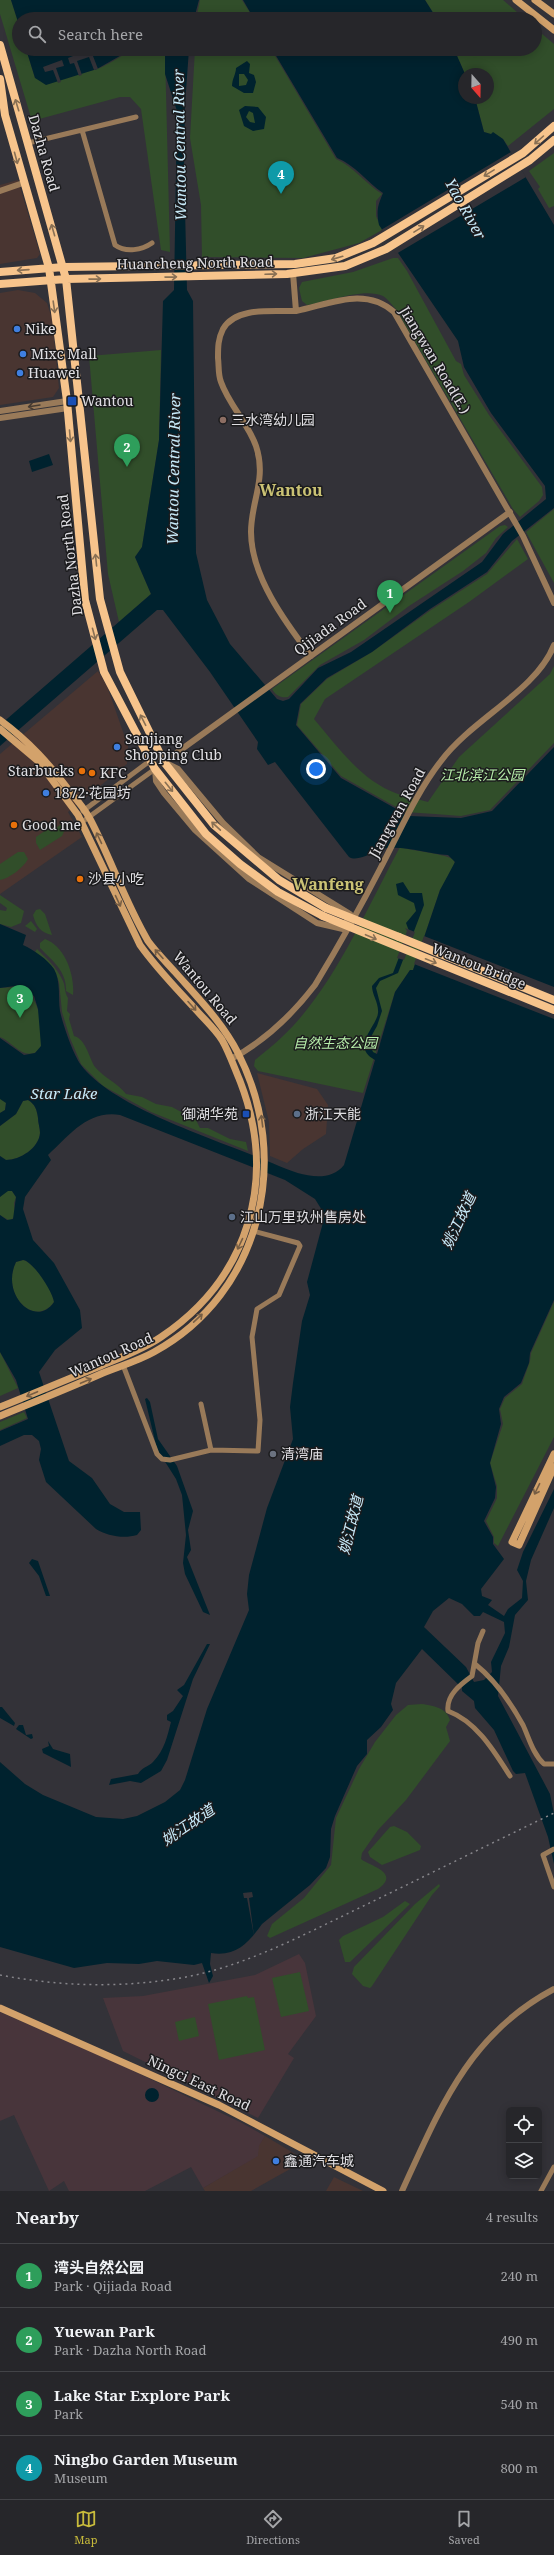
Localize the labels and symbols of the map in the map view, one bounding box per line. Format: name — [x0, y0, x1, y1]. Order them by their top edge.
water label: Wantou Central River — [168, 68, 190, 221]
north arrow — [458, 68, 494, 104]
one-way arrow — [13, 99, 20, 112]
street label: Dazha Road — [24, 112, 65, 194]
one-way arrow — [534, 135, 544, 145]
one-way arrow — [13, 151, 21, 164]
pin: 4 — [268, 161, 294, 194]
one-way arrow — [483, 170, 495, 178]
water label: Yao River — [441, 175, 491, 243]
one-way arrow — [49, 224, 56, 237]
one-way arrow — [413, 224, 425, 232]
street label: Huancheng North Road — [116, 252, 274, 273]
one-way arrow — [331, 254, 344, 262]
one-way arrow — [17, 266, 30, 273]
one-way arrow — [264, 271, 277, 278]
one-way arrow — [164, 273, 177, 281]
one-way arrow — [88, 275, 101, 282]
one-way arrow — [50, 300, 58, 313]
street label: Jiangwan Road(E.) — [395, 302, 475, 417]
place label: Nike — [25, 319, 56, 338]
marker: Nike — [12, 324, 22, 334]
place label: Mixc Mall — [31, 344, 98, 363]
marker: Mixc Mall — [18, 349, 28, 359]
place label: Huawei — [28, 363, 80, 382]
marker: Huawei — [15, 368, 25, 378]
place label: Wantou — [81, 391, 134, 410]
water label: Wantou Central River — [162, 392, 184, 545]
marker: Wantou — [66, 395, 78, 407]
one-way arrow — [27, 402, 40, 410]
place label: 三水湾幼儿园 — [231, 410, 315, 429]
marker: 三水湾幼儿园 — [218, 415, 228, 425]
one-way arrow — [67, 429, 74, 442]
pin: 2 — [114, 434, 140, 467]
district label: Wantou — [259, 479, 323, 501]
street label: Dazha North Road — [53, 493, 86, 617]
one-way arrow — [92, 554, 99, 567]
pin: 1 — [377, 580, 403, 613]
street label: Qijiada Road — [290, 594, 370, 659]
one-way arrow — [91, 627, 98, 640]
one-way arrow — [138, 714, 146, 726]
place label: Sanjiang Shopping Club — [125, 729, 222, 764]
marker: Sanjiang Shopping Club — [112, 742, 122, 752]
your location — [306, 759, 326, 779]
place label: Starbucks — [8, 761, 74, 780]
place label: KFC — [100, 763, 127, 782]
street label: Jiangwan Road — [363, 764, 429, 862]
park label: 江北滨江公园 — [440, 765, 526, 784]
marker: Starbucks — [77, 766, 87, 776]
marker: KFC — [87, 768, 97, 778]
one-way arrow — [165, 782, 174, 793]
place label: 1872·花园坊 — [54, 783, 131, 802]
marker: 1872·花园坊 — [41, 788, 51, 798]
place label: Good me — [22, 815, 81, 834]
marker: Good me — [9, 820, 19, 830]
one-way arrow — [211, 822, 221, 831]
one-way arrow — [95, 833, 102, 845]
place label: 沙县小吃 — [88, 869, 144, 888]
district label: Wanfeng — [292, 873, 364, 895]
marker: 沙县小吃 — [75, 874, 85, 884]
one-way arrow — [115, 894, 122, 906]
one-way arrow — [365, 934, 377, 941]
street label: Wantou Bridge — [429, 938, 529, 993]
street label: Wantou Road — [169, 947, 242, 1029]
one-way arrow — [154, 948, 163, 959]
one-way arrow — [424, 958, 436, 966]
pin: 3 — [7, 985, 33, 1018]
one-way arrow — [188, 1001, 197, 1011]
park label: 自然生态公园 — [293, 1033, 379, 1052]
water label: Star Lake — [31, 1083, 98, 1103]
place label: 御湖华苑 — [182, 1104, 238, 1123]
place label: 浙江天能 — [305, 1104, 361, 1123]
marker: 御湖华苑 — [241, 1109, 251, 1119]
marker: 浙江天能 — [292, 1109, 302, 1119]
one-way arrow — [258, 1115, 265, 1128]
water label: 姚江故道 — [436, 1187, 481, 1252]
place label: 江山万里玖州售房处 — [240, 1207, 366, 1226]
marker: 江山万里玖州售房处 — [227, 1212, 237, 1222]
one-way arrow — [235, 1238, 243, 1250]
one-way arrow — [193, 1313, 203, 1323]
street label: Wantou Road — [66, 1327, 156, 1381]
one-way arrow — [79, 1376, 91, 1384]
one-way arrow — [27, 1391, 39, 1398]
place label: 清湾庙 — [281, 1444, 323, 1463]
marker: 清湾庙 — [268, 1449, 278, 1459]
one-way arrow — [533, 1483, 540, 1495]
water label: 姚江故道 — [333, 1491, 367, 1556]
water label: 姚江故道 — [157, 1798, 220, 1849]
street label: Ningci East Road — [144, 2050, 254, 2115]
place label: 鑫通汽车城 — [284, 2151, 354, 2170]
marker: 鑫通汽车城 — [271, 2156, 281, 2166]

